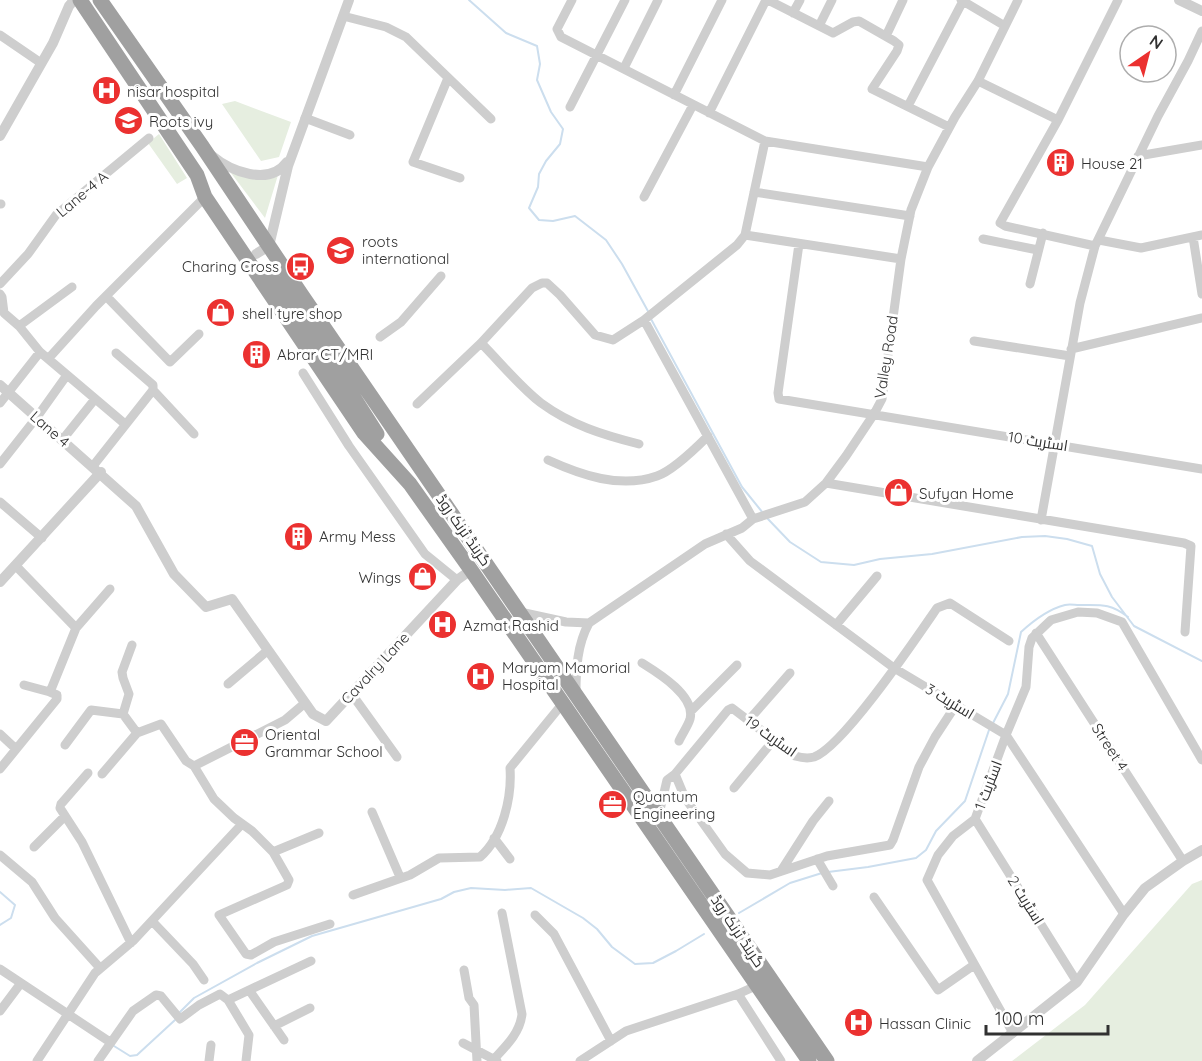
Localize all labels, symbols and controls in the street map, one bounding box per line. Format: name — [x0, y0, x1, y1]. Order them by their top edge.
north arrow — [1118, 24, 1178, 84]
text: N — [1146, 30, 1167, 53]
hospital icon: nisar hospital — [90, 75, 122, 107]
place label: nisar hospital — [127, 82, 220, 101]
school or university icon: Roots ivy — [112, 105, 144, 137]
place label: Roots ivy — [149, 112, 213, 131]
building icon: House 21 — [1044, 147, 1076, 179]
place label: House 21 — [1081, 154, 1143, 173]
street label: Lane-4 A — [52, 167, 112, 221]
place label: roots international — [362, 232, 449, 268]
school or university icon: roots international — [325, 234, 357, 266]
bus stop icon: Charing Cross — [284, 250, 316, 282]
place label: Charing Cross — [182, 257, 279, 276]
shop icon: shell tyre shop — [205, 297, 237, 329]
place label: shell tyre shop — [242, 304, 342, 323]
street label: Valley Road — [870, 314, 902, 400]
building icon: Abrar CT/MRI — [240, 338, 272, 370]
place label: Abrar CT/MRI — [277, 345, 373, 364]
street label: Lane 4 — [26, 407, 74, 451]
street label: اسٹریٹ 10 — [1007, 427, 1069, 455]
shop icon: Sufyan Home — [882, 477, 914, 509]
place label: Sufyan Home — [919, 484, 1014, 503]
street label: گرینڈ ٹرنک روڈ — [432, 490, 496, 570]
building icon: Army Mess — [282, 520, 314, 552]
place label: Army Mess — [319, 527, 396, 546]
shop icon: Wings — [406, 561, 438, 593]
place label: Wings — [358, 568, 401, 587]
hospital icon: Azmat Rashid — [426, 609, 458, 641]
place label: Azmat Rashid — [463, 616, 559, 635]
street label: Cavalry Lane — [337, 628, 413, 708]
place label: Maryam Mamorial Hospital — [502, 658, 630, 694]
hospital icon: Maryam Mamorial Hospital — [465, 660, 497, 692]
street label: اسٹریٹ 3 — [922, 679, 978, 723]
street label: اسٹریٹ 19 — [741, 711, 801, 761]
street label: Street 4 — [1088, 720, 1132, 774]
place label: Oriental Grammar School — [265, 725, 383, 761]
office icon: Oriental Grammar School — [228, 727, 260, 759]
street label: اسٹریٹ 1 — [970, 758, 1006, 812]
place label: Quantum Engineering — [633, 787, 715, 823]
office icon: Quantum Engineering — [596, 789, 628, 821]
street label: اسٹریٹ 2 — [1004, 872, 1048, 928]
street label: گرینڈ ٹرنک روڈ — [707, 891, 769, 971]
scale bar — [986, 998, 1108, 1036]
hospital icon: Hassan Clinic — [842, 1007, 874, 1039]
text: 100 m — [995, 1007, 1044, 1030]
place label: Hassan Clinic — [879, 1014, 971, 1033]

